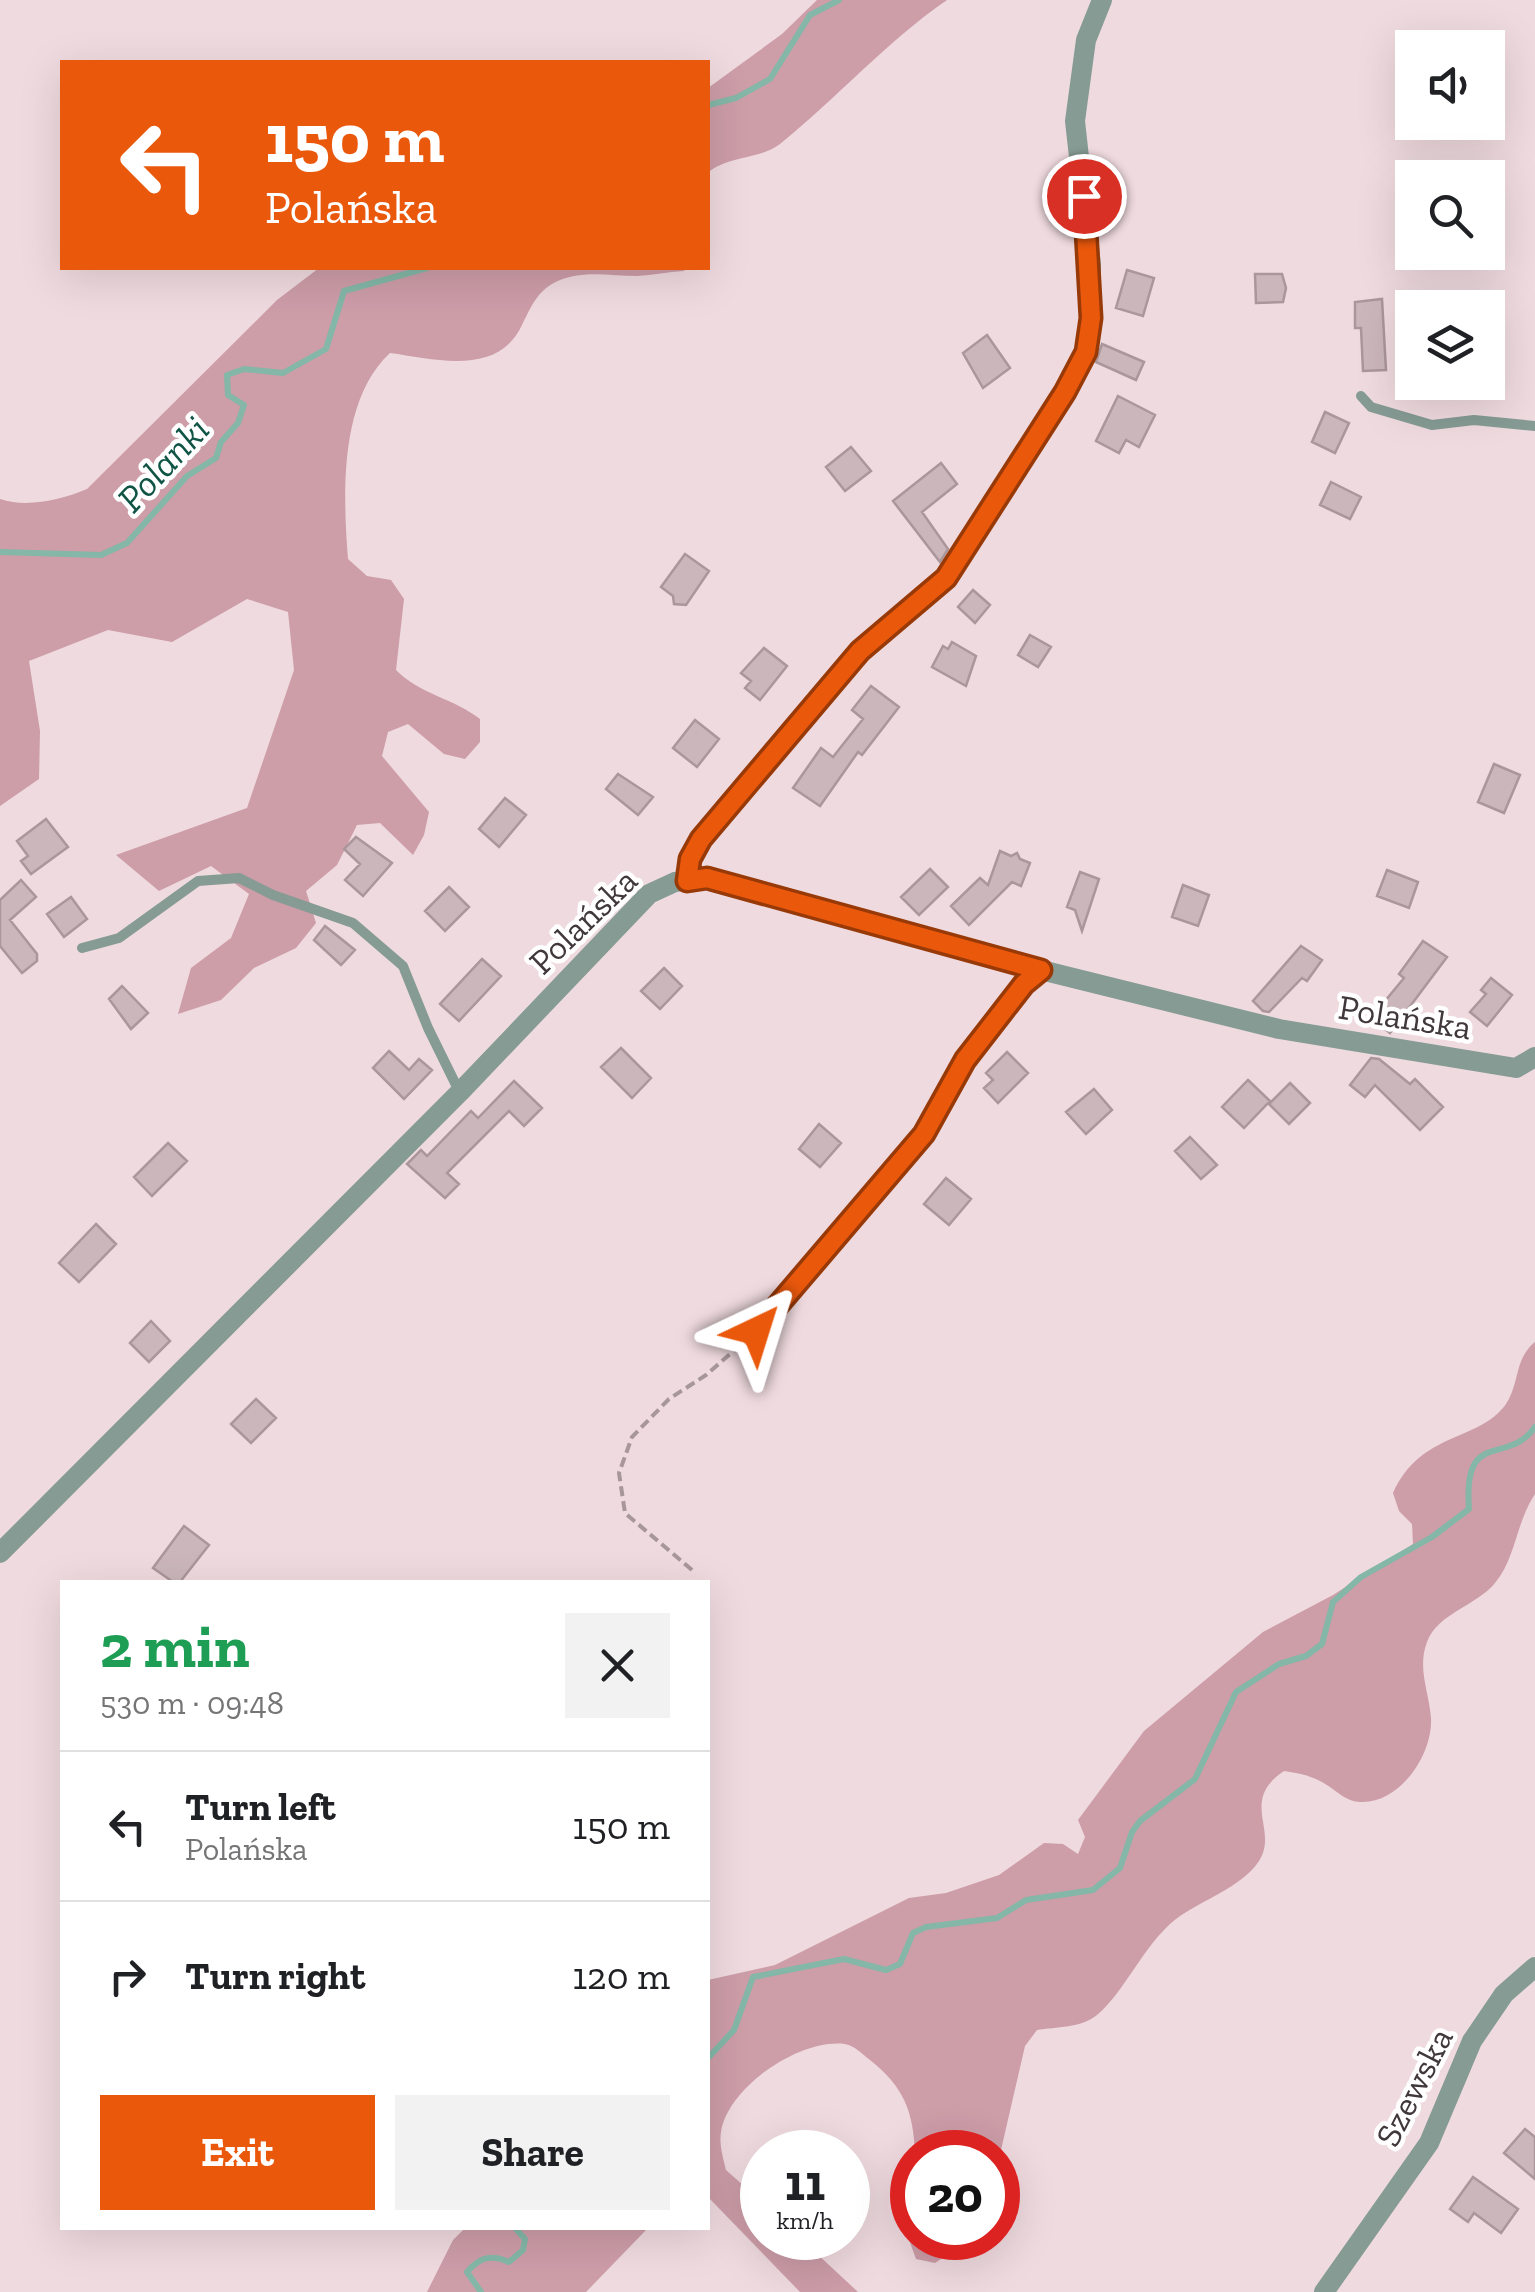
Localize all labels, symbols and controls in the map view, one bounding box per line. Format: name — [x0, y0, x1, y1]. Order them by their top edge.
map controls — [1395, 30, 1505, 400]
button: sound — [1395, 30, 1505, 140]
text: 150 m — [265, 96, 445, 180]
icon: left — [100, 100, 230, 230]
pin — [1042, 154, 1127, 239]
button: search — [1395, 160, 1505, 270]
icon: arrive — [1057, 169, 1112, 224]
text: Polańska — [265, 181, 437, 235]
button: layers — [1395, 290, 1505, 400]
water label: Polanki — [107, 407, 219, 521]
street label: Polańska — [520, 859, 646, 983]
street label: Polańska — [1336, 986, 1475, 1048]
position arrow — [704, 1279, 808, 1383]
text: 2 min — [100, 1610, 250, 1682]
button: close — [565, 1613, 670, 1718]
text: 530 m · 09:48 — [100, 1684, 284, 1722]
text: Turn left — [185, 1784, 336, 1830]
icon: left — [100, 1799, 155, 1854]
text: 150 m — [573, 1803, 670, 1849]
text: Polańska — [185, 1830, 308, 1868]
icon: right — [100, 1949, 155, 2004]
text: Turn right — [185, 1953, 365, 1999]
text: 120 m — [572, 1953, 670, 1999]
street label: Szewska — [1366, 2021, 1462, 2153]
button: Exit — [100, 2095, 375, 2210]
button: Share — [395, 2095, 670, 2210]
speed limit sign: 20 — [890, 2130, 1020, 2260]
text: 11 — [785, 2153, 825, 2213]
text: km/h — [776, 2205, 834, 2235]

